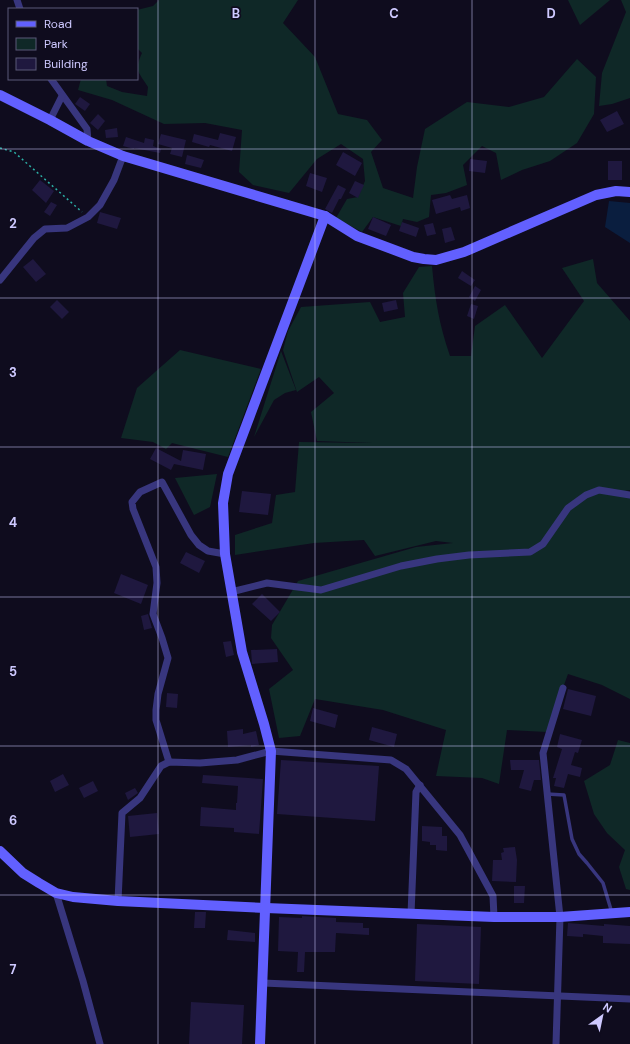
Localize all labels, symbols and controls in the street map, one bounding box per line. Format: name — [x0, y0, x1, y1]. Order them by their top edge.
text: B — [232, 5, 240, 22]
text: C — [389, 5, 399, 22]
text: D — [546, 5, 556, 22]
legend — [8, 8, 138, 80]
text: Road — [44, 16, 72, 32]
text: Park — [44, 36, 68, 52]
text: Building — [44, 56, 88, 72]
text: 2 — [9, 215, 17, 232]
text: 3 — [9, 364, 17, 381]
text: 4 — [9, 514, 17, 531]
text: 5 — [9, 663, 17, 680]
text: 6 — [9, 812, 17, 829]
text: 7 — [10, 961, 17, 978]
north arrow — [582, 996, 622, 1036]
text: N — [600, 1000, 615, 1016]

